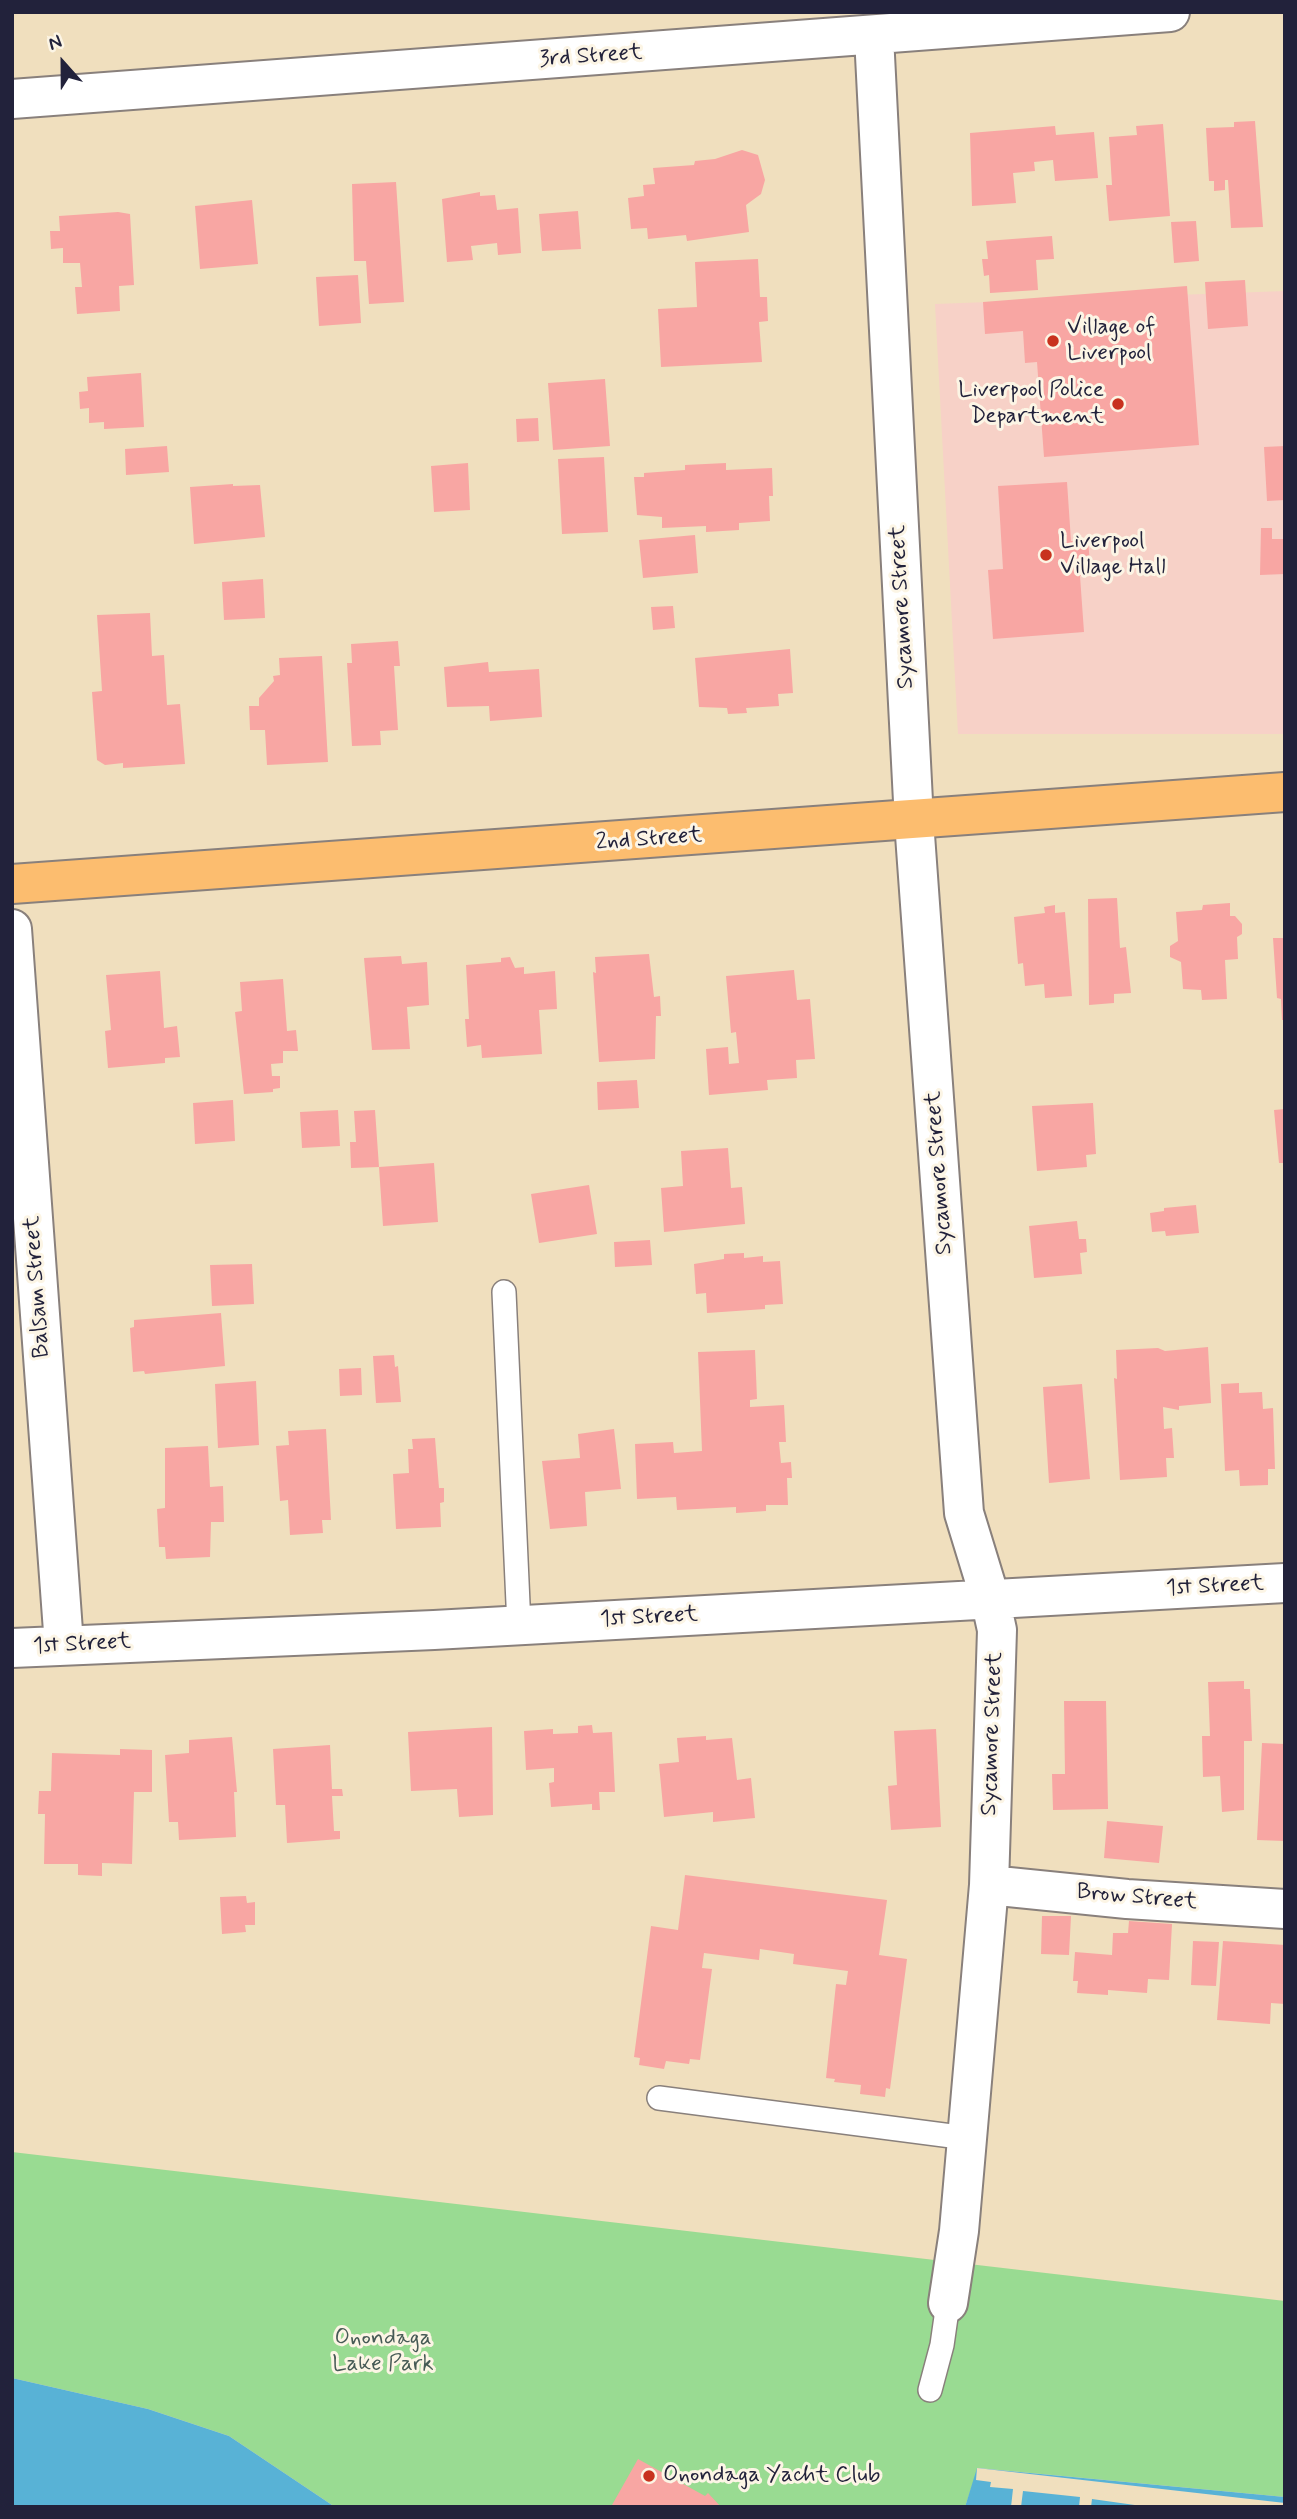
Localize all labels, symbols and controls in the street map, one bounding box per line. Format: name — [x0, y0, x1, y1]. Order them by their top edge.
north arrow — [28, 28, 98, 98]
text: N — [45, 29, 66, 57]
street label: 3rd Street — [539, 40, 643, 74]
place label: Village of Liverpool — [1067, 314, 1155, 368]
marker: Village of Liverpool — [1045, 333, 1061, 349]
place label: Liverpool Police Department — [958, 377, 1104, 431]
marker: Liverpool Police Department — [1110, 396, 1126, 412]
street label: Sycamore Street — [885, 524, 921, 690]
place label: Liverpool Village Hall — [1060, 528, 1166, 582]
marker: Liverpool Village Hall — [1038, 547, 1054, 563]
street label: 2nd Street — [595, 823, 703, 857]
street label: Sycamore Street — [921, 1090, 959, 1256]
street label: Balsam Street — [19, 1215, 57, 1359]
street label: 1st Street — [1165, 1571, 1265, 1603]
street label: 1st Street — [599, 1602, 699, 1634]
street label: 1st Street — [32, 1629, 132, 1661]
street label: Sycamore Street — [976, 1652, 1010, 1816]
street label: Brow Street — [1076, 1879, 1198, 1917]
park label: Onondaga Lake Park — [332, 2325, 434, 2379]
place label: Onondaga Yacht Club — [663, 2462, 880, 2490]
marker: Onondaga Yacht Club — [641, 2468, 657, 2484]

